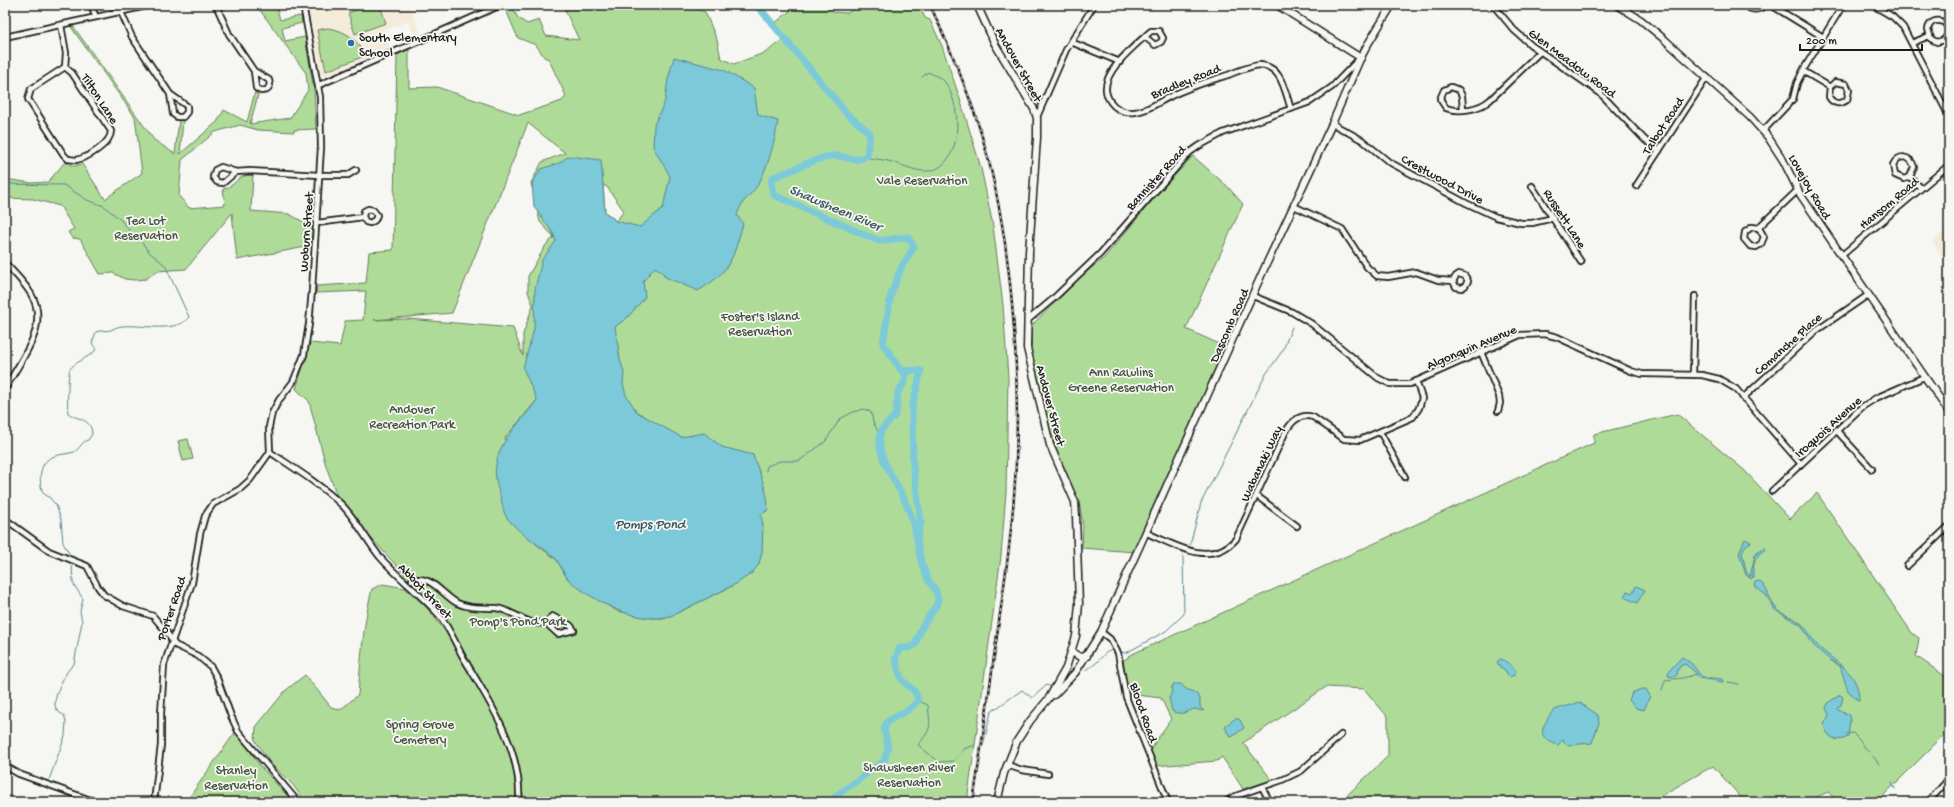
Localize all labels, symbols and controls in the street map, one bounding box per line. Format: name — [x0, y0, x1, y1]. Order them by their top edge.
street label: Andover Street — [991, 25, 1045, 107]
street label: Glen Meadow Road — [1525, 26, 1619, 103]
scale bar — [1800, 26, 1922, 52]
place label: South Elementary School — [359, 31, 457, 61]
text: 200 m — [1806, 35, 1837, 49]
marker: South Elementary School — [346, 38, 356, 48]
street label: Bradley Road — [1148, 61, 1224, 103]
street label: Tilton Lane — [77, 71, 121, 128]
street label: Talbot Road — [1639, 94, 1689, 159]
street label: Bannister Road — [1123, 142, 1191, 215]
street label: Crestwood Drive — [1398, 152, 1486, 208]
street label: Lovejoy Road — [1784, 152, 1834, 224]
park label: Vale Reservation — [876, 174, 968, 189]
street label: Hansom Road — [1857, 174, 1923, 233]
water label: Shawsheen River — [786, 182, 886, 238]
street label: Russett Lane — [1539, 187, 1589, 252]
street label: Woburn Street — [297, 190, 318, 272]
park label: Tea Lot Reservation — [114, 214, 179, 244]
street label: Dascomb Road — [1207, 286, 1254, 366]
park label: Foster's Island Reservation — [720, 310, 800, 340]
street label: Comanche Place — [1752, 310, 1826, 379]
street label: Algonquin Avenue — [1425, 323, 1519, 374]
street label: Andover Street — [1032, 364, 1068, 449]
park label: Ann Rawlins Greene Reservation — [1068, 366, 1175, 396]
street label: Iroquois Avenue — [1792, 394, 1865, 462]
park label: Andover Recreation Park — [369, 403, 456, 433]
street label: Wabanaki Way — [1238, 423, 1287, 504]
water label: Pomps Pond — [615, 517, 687, 534]
street label: Abbot Street — [394, 561, 455, 624]
street label: Porter Road — [154, 574, 191, 644]
park label: Pomp's Pond Park — [469, 615, 567, 630]
street label: Blood Road — [1125, 680, 1160, 746]
park label: Spring Grove Cemetery — [386, 718, 455, 748]
park label: Shawsheen River Reservation — [863, 761, 956, 791]
park label: Stanley Reservation — [204, 764, 269, 794]

